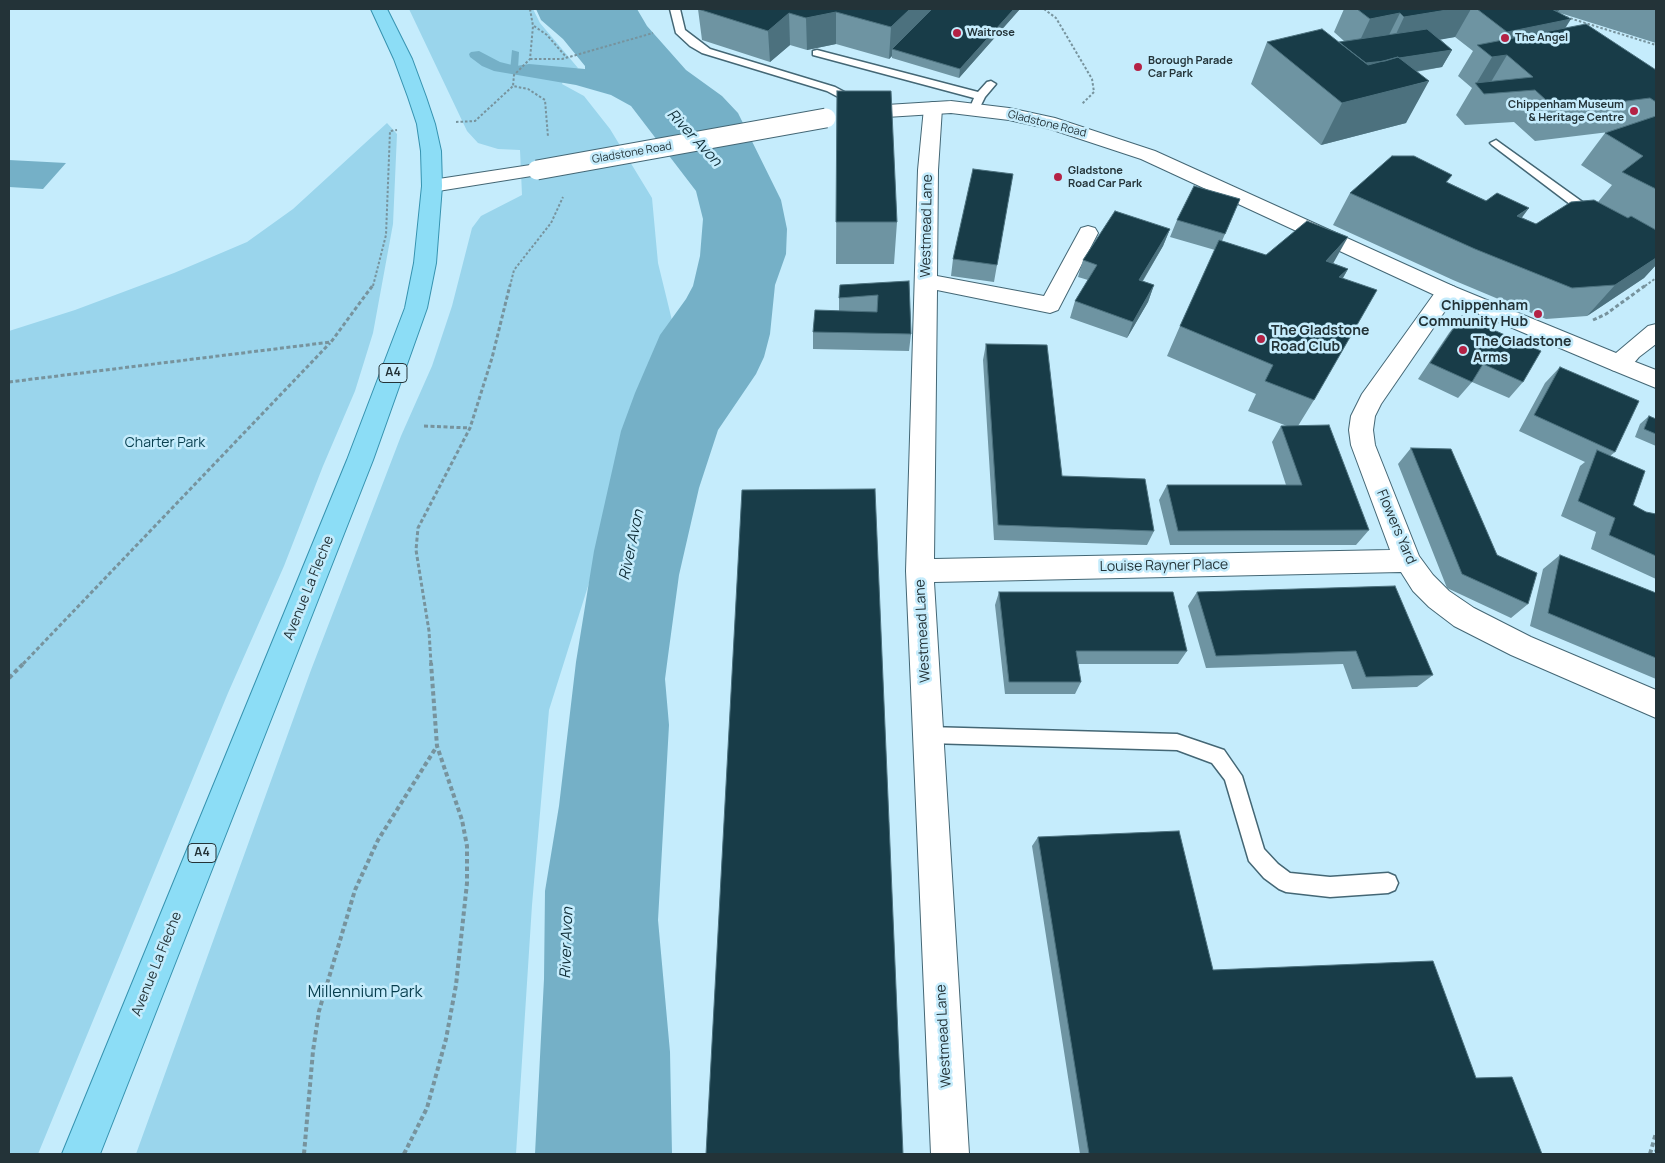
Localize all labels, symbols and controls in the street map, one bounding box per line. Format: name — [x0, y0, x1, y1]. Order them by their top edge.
place label: Waitrose — [967, 26, 1015, 40]
marker: Waitrose — [951, 27, 963, 39]
place label: The Angel — [1515, 31, 1568, 45]
marker: The Angel — [1499, 32, 1511, 44]
place label: Borough Parade Car Park — [1148, 54, 1233, 80]
marker: Borough Parade Car Park — [1132, 61, 1144, 73]
place label: Chippenham Museum & Heritage Centre — [1508, 98, 1624, 124]
marker: Chippenham Museum & Heritage Centre — [1628, 105, 1640, 117]
water label: River Avon — [663, 106, 725, 170]
street label: Gladstone Road — [1006, 108, 1088, 140]
street label: Gladstone Road — [591, 140, 673, 166]
place label: Gladstone Road Car Park — [1068, 164, 1142, 190]
marker: Gladstone Road Car Park — [1052, 171, 1064, 183]
street label: Westmead Lane — [918, 174, 936, 278]
place label: Chippenham Community Hub — [1418, 298, 1528, 331]
marker: Chippenham Community Hub — [1532, 308, 1544, 320]
place label: The Gladstone Road Club — [1271, 323, 1369, 356]
marker: The Gladstone Road Club — [1255, 333, 1267, 345]
place label: The Gladstone Arms — [1473, 334, 1571, 367]
marker: The Gladstone Arms — [1457, 344, 1469, 356]
road number: A4 — [379, 363, 407, 382]
park label: Charter Park — [125, 435, 205, 451]
street label: Flowers Yard — [1373, 487, 1419, 567]
water label: River Avon — [616, 508, 648, 582]
street label: Avenue La Fleche — [280, 533, 338, 643]
street label: Louise Rayner Place — [1100, 556, 1228, 576]
street label: Westmead Lane — [912, 579, 934, 683]
road number: A4 — [188, 844, 216, 862]
water label: River Avon — [557, 907, 577, 979]
street label: Avenue La Fleche — [128, 909, 186, 1019]
park label: Millennium Park — [308, 983, 422, 1003]
street label: Westmead Lane — [933, 984, 955, 1088]

